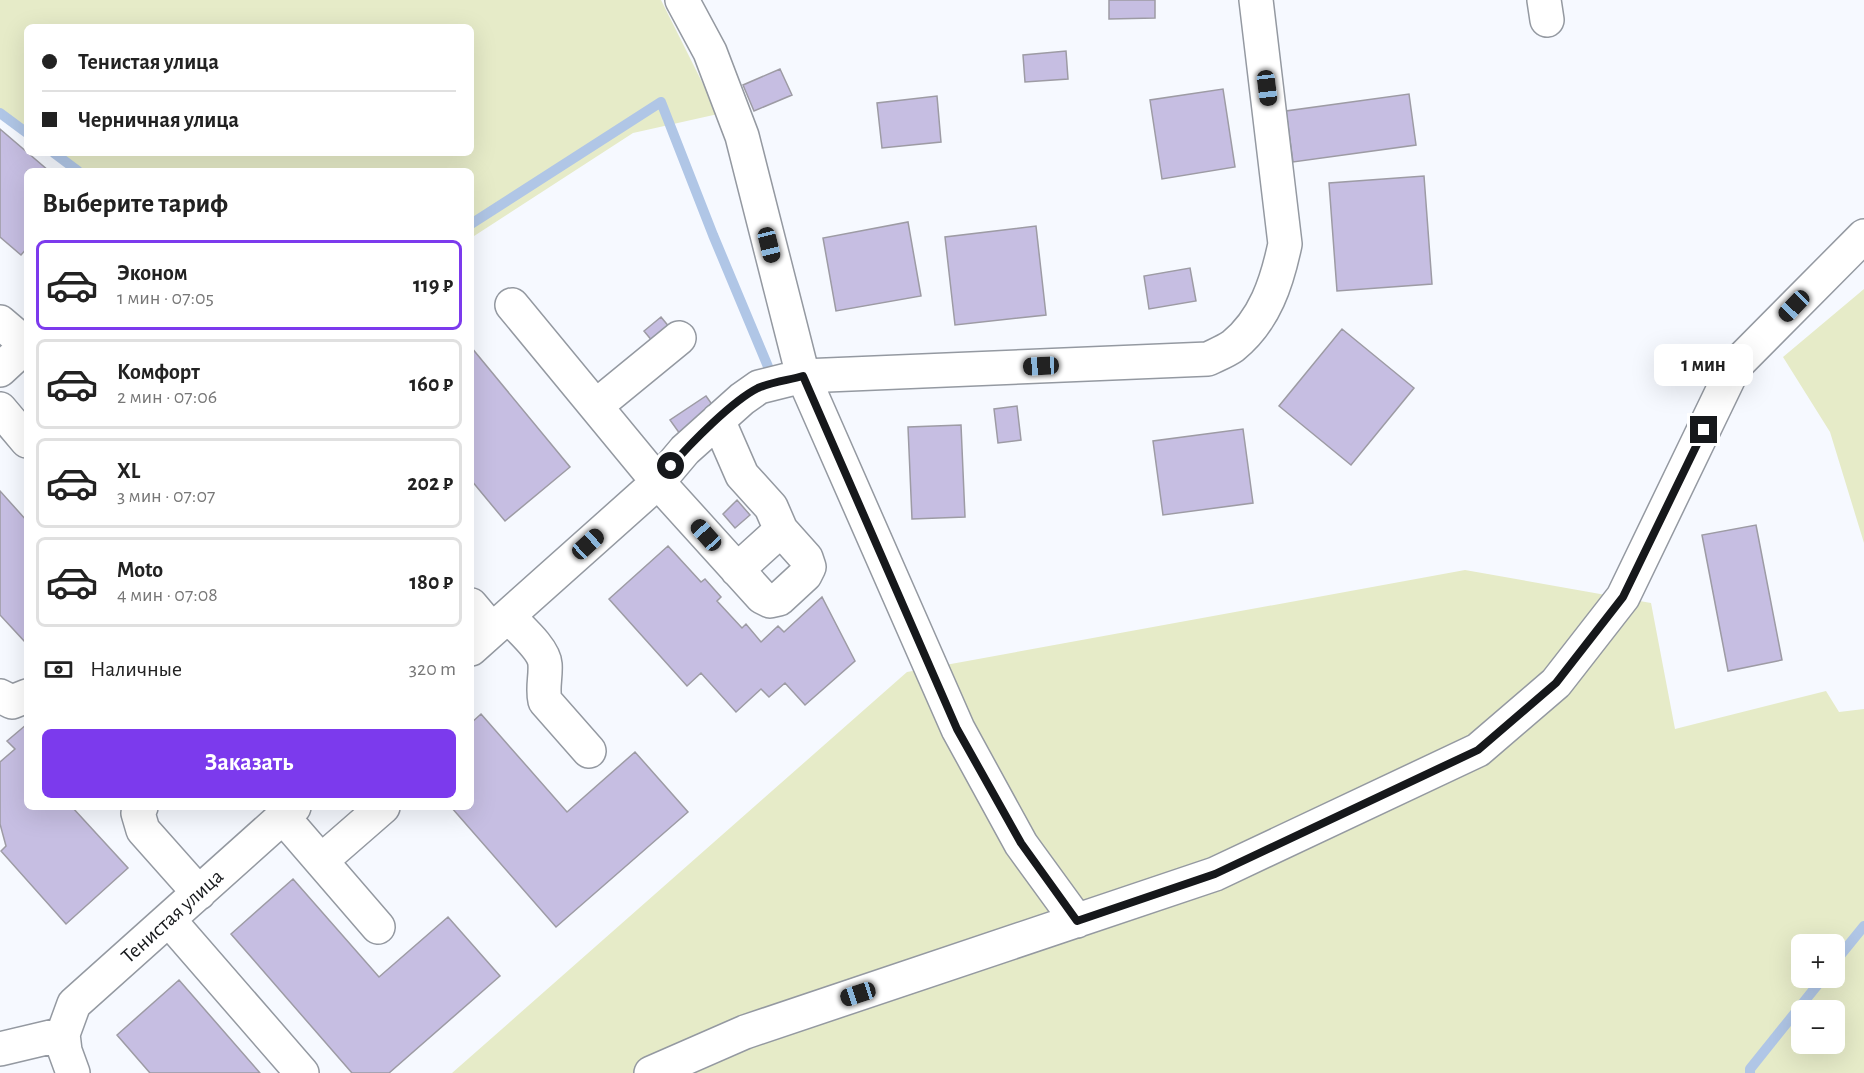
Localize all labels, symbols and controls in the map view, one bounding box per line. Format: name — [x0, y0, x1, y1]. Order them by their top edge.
text: Тенистая улица — [78, 51, 219, 73]
car — [1256, 69, 1278, 107]
text: Черничная улица — [78, 109, 239, 131]
text: Выберите тариф — [42, 190, 228, 217]
car — [756, 225, 782, 265]
icon: car — [45, 258, 99, 312]
text: Эконом — [117, 262, 188, 284]
text: 119 ₽ — [413, 274, 453, 296]
car — [1775, 287, 1813, 325]
text: 1 мин · 07:05 — [117, 288, 214, 308]
callout: 1 мин — [1654, 343, 1754, 385]
text: 1 мин — [1681, 355, 1726, 375]
car — [1023, 356, 1059, 376]
icon: car — [45, 357, 99, 411]
text: Комфорт — [117, 361, 200, 383]
text: 160 ₽ — [409, 373, 453, 395]
text: 2 мин · 07:06 — [117, 387, 217, 407]
route end — [1690, 416, 1717, 443]
route start — [657, 452, 684, 479]
icon: car — [45, 456, 99, 510]
text: XL — [117, 460, 140, 482]
text: 202 ₽ — [407, 472, 453, 494]
text: 3 мин · 07:07 — [117, 486, 215, 506]
car — [687, 516, 725, 554]
car — [569, 525, 607, 563]
icon: car — [45, 555, 99, 609]
text: Moto — [117, 559, 163, 581]
text: 180 ₽ — [409, 571, 453, 593]
text: 4 мин · 07:08 — [117, 585, 218, 605]
icon: cash — [42, 653, 75, 686]
text: Наличные — [90, 658, 182, 680]
text: 320 m — [409, 659, 456, 679]
button: Заказать — [42, 729, 456, 798]
street label: Тенистая улица — [117, 865, 228, 967]
map controls — [1791, 934, 1845, 1054]
button: + — [1791, 934, 1845, 988]
car — [838, 980, 878, 1008]
button: − — [1791, 1000, 1845, 1054]

